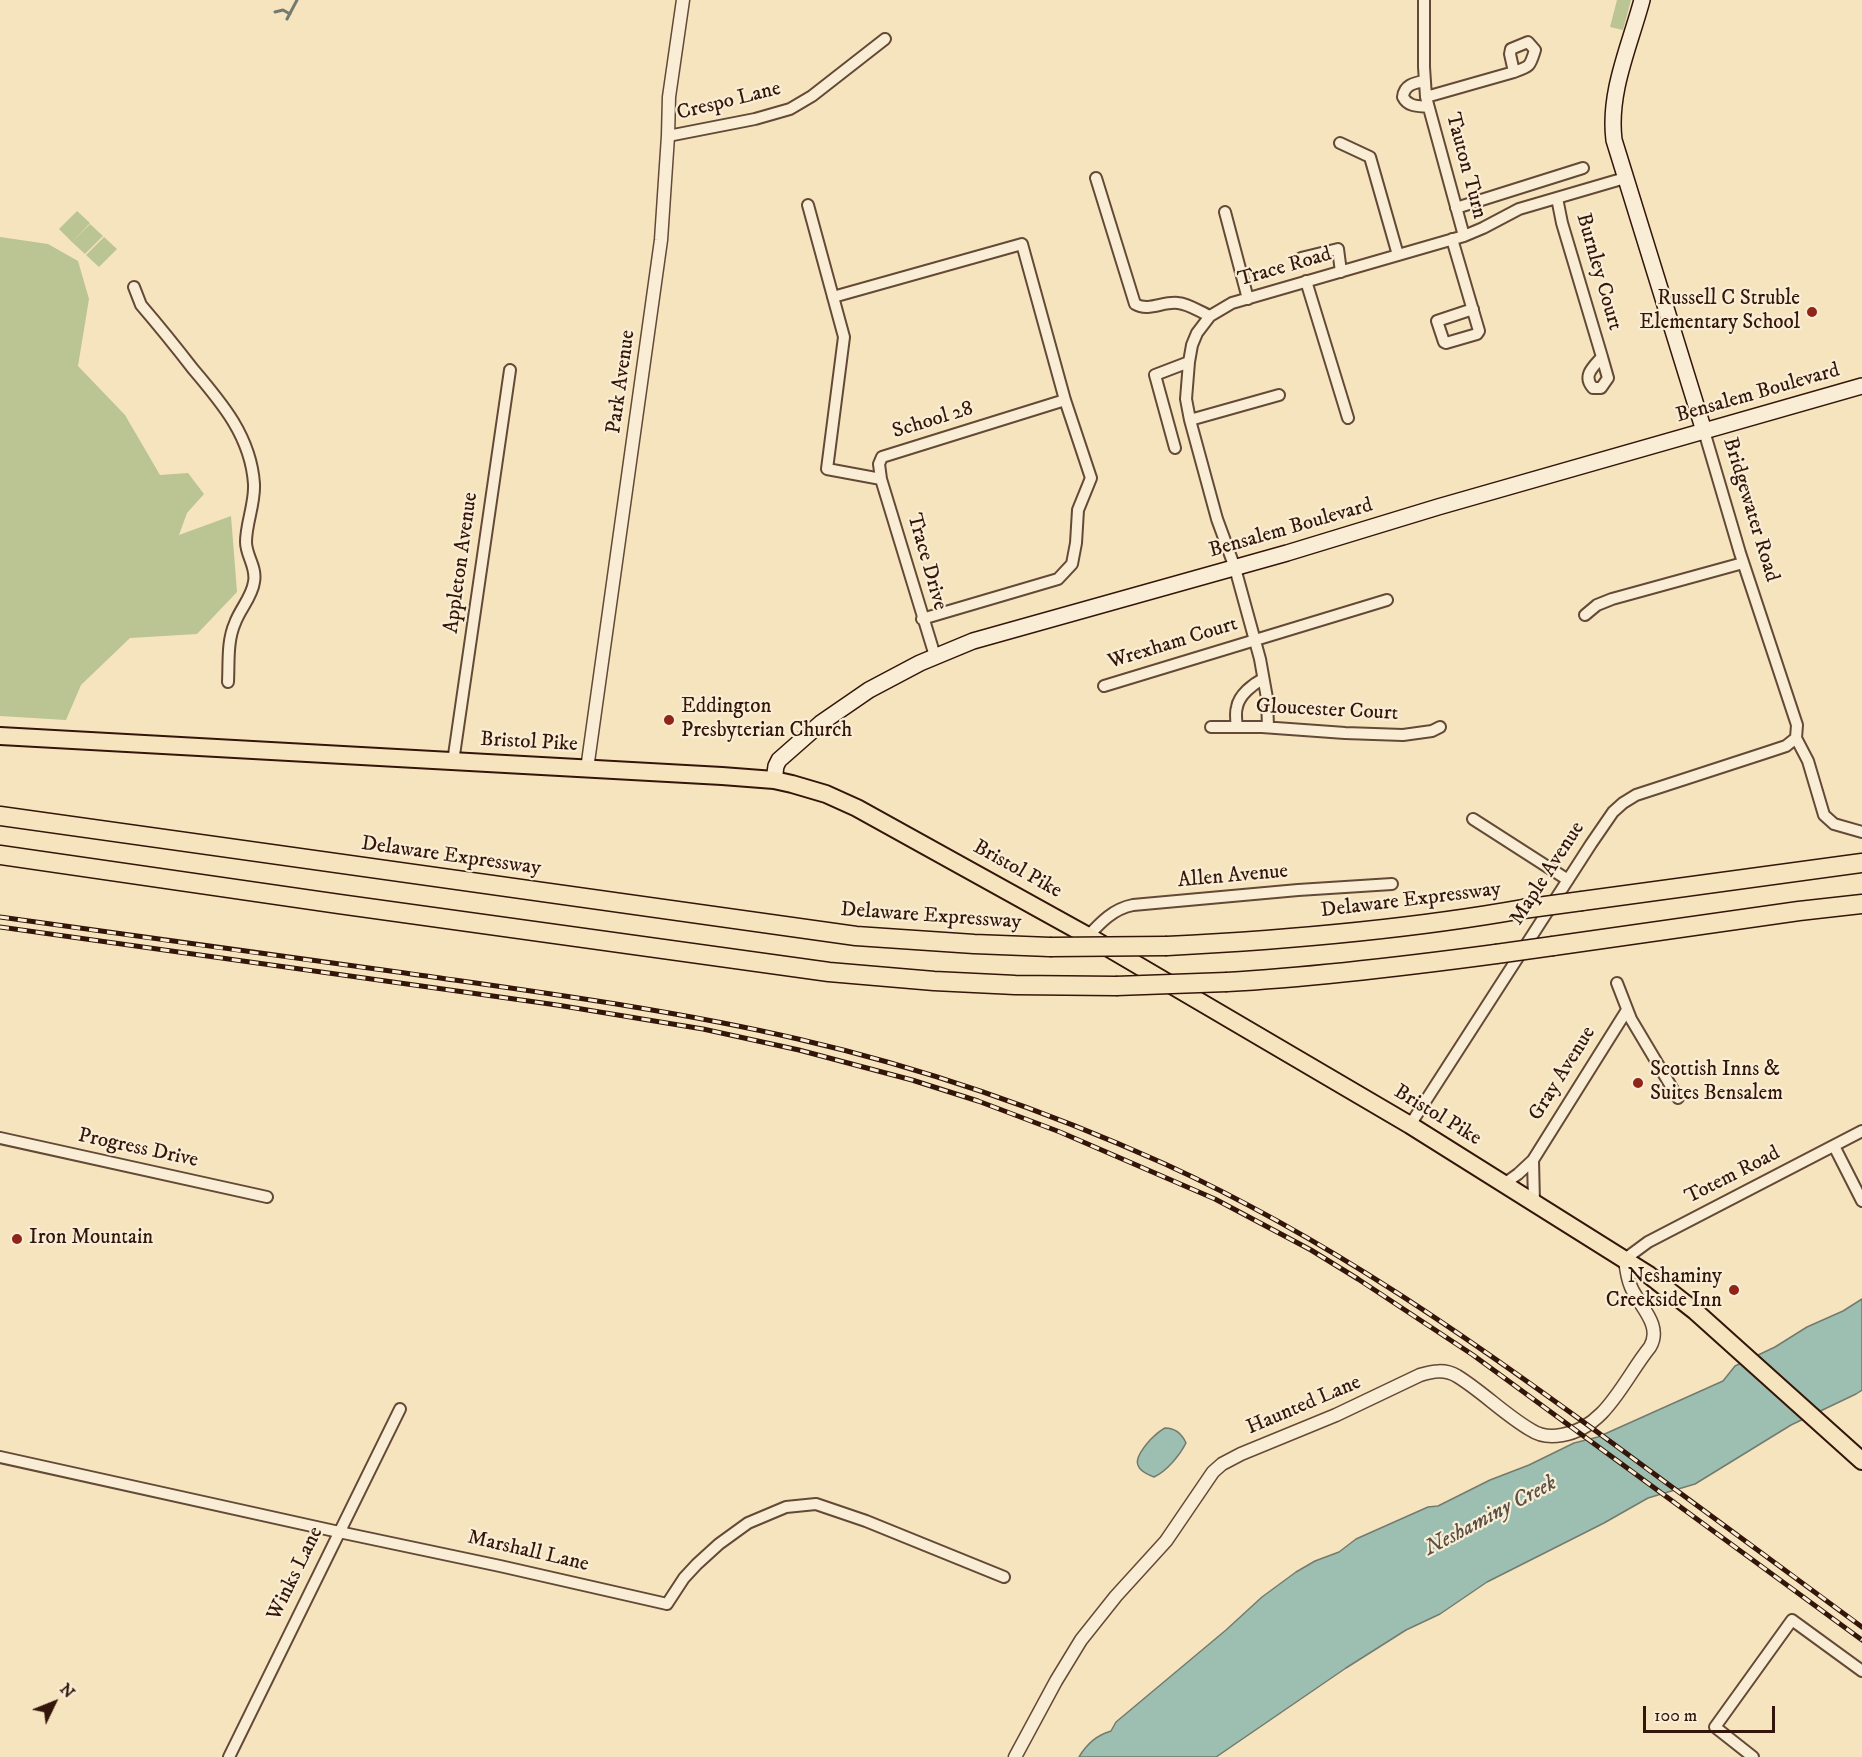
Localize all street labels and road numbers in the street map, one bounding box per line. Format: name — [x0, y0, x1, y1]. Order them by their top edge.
street label: Crespo Lane — [674, 77, 784, 127]
street label: Tauton Turn — [1439, 110, 1491, 222]
street label: Burnley Court — [1569, 211, 1627, 333]
street label: Trace Road — [1235, 243, 1335, 293]
street label: Park Avenue — [602, 329, 642, 435]
street label: Bensalem Boulevard — [1673, 359, 1843, 429]
street label: School 28 — [890, 397, 976, 445]
street label: Bridgewater Road — [1716, 435, 1784, 585]
street label: Appleton Avenue — [440, 491, 484, 635]
street label: Bensalem Boulevard — [1206, 494, 1376, 564]
street label: Trace Drive — [900, 511, 952, 613]
street label: Wrexham Court — [1105, 612, 1241, 676]
street label: Gloucester Court — [1255, 695, 1399, 727]
street label: Bristol Pike — [480, 728, 578, 758]
street label: Maple Avenue — [1505, 817, 1591, 931]
street label: Delaware Expressway — [360, 832, 542, 882]
street label: Bristol Pike — [968, 835, 1066, 905]
street label: Allen Avenue — [1177, 860, 1289, 894]
street label: Delaware Expressway — [1320, 877, 1502, 925]
street label: Delaware Expressway — [840, 898, 1022, 936]
street label: Gray Avenue — [1524, 1022, 1602, 1126]
street label: Bristol Pike — [1389, 1080, 1485, 1152]
street label: Progress Drive — [76, 1124, 200, 1174]
street label: Totem Road — [1681, 1141, 1785, 1211]
street label: Haunted Lane — [1243, 1371, 1365, 1441]
street label: Winks Lane — [262, 1523, 330, 1625]
street label: Marshall Lane — [465, 1526, 591, 1578]

